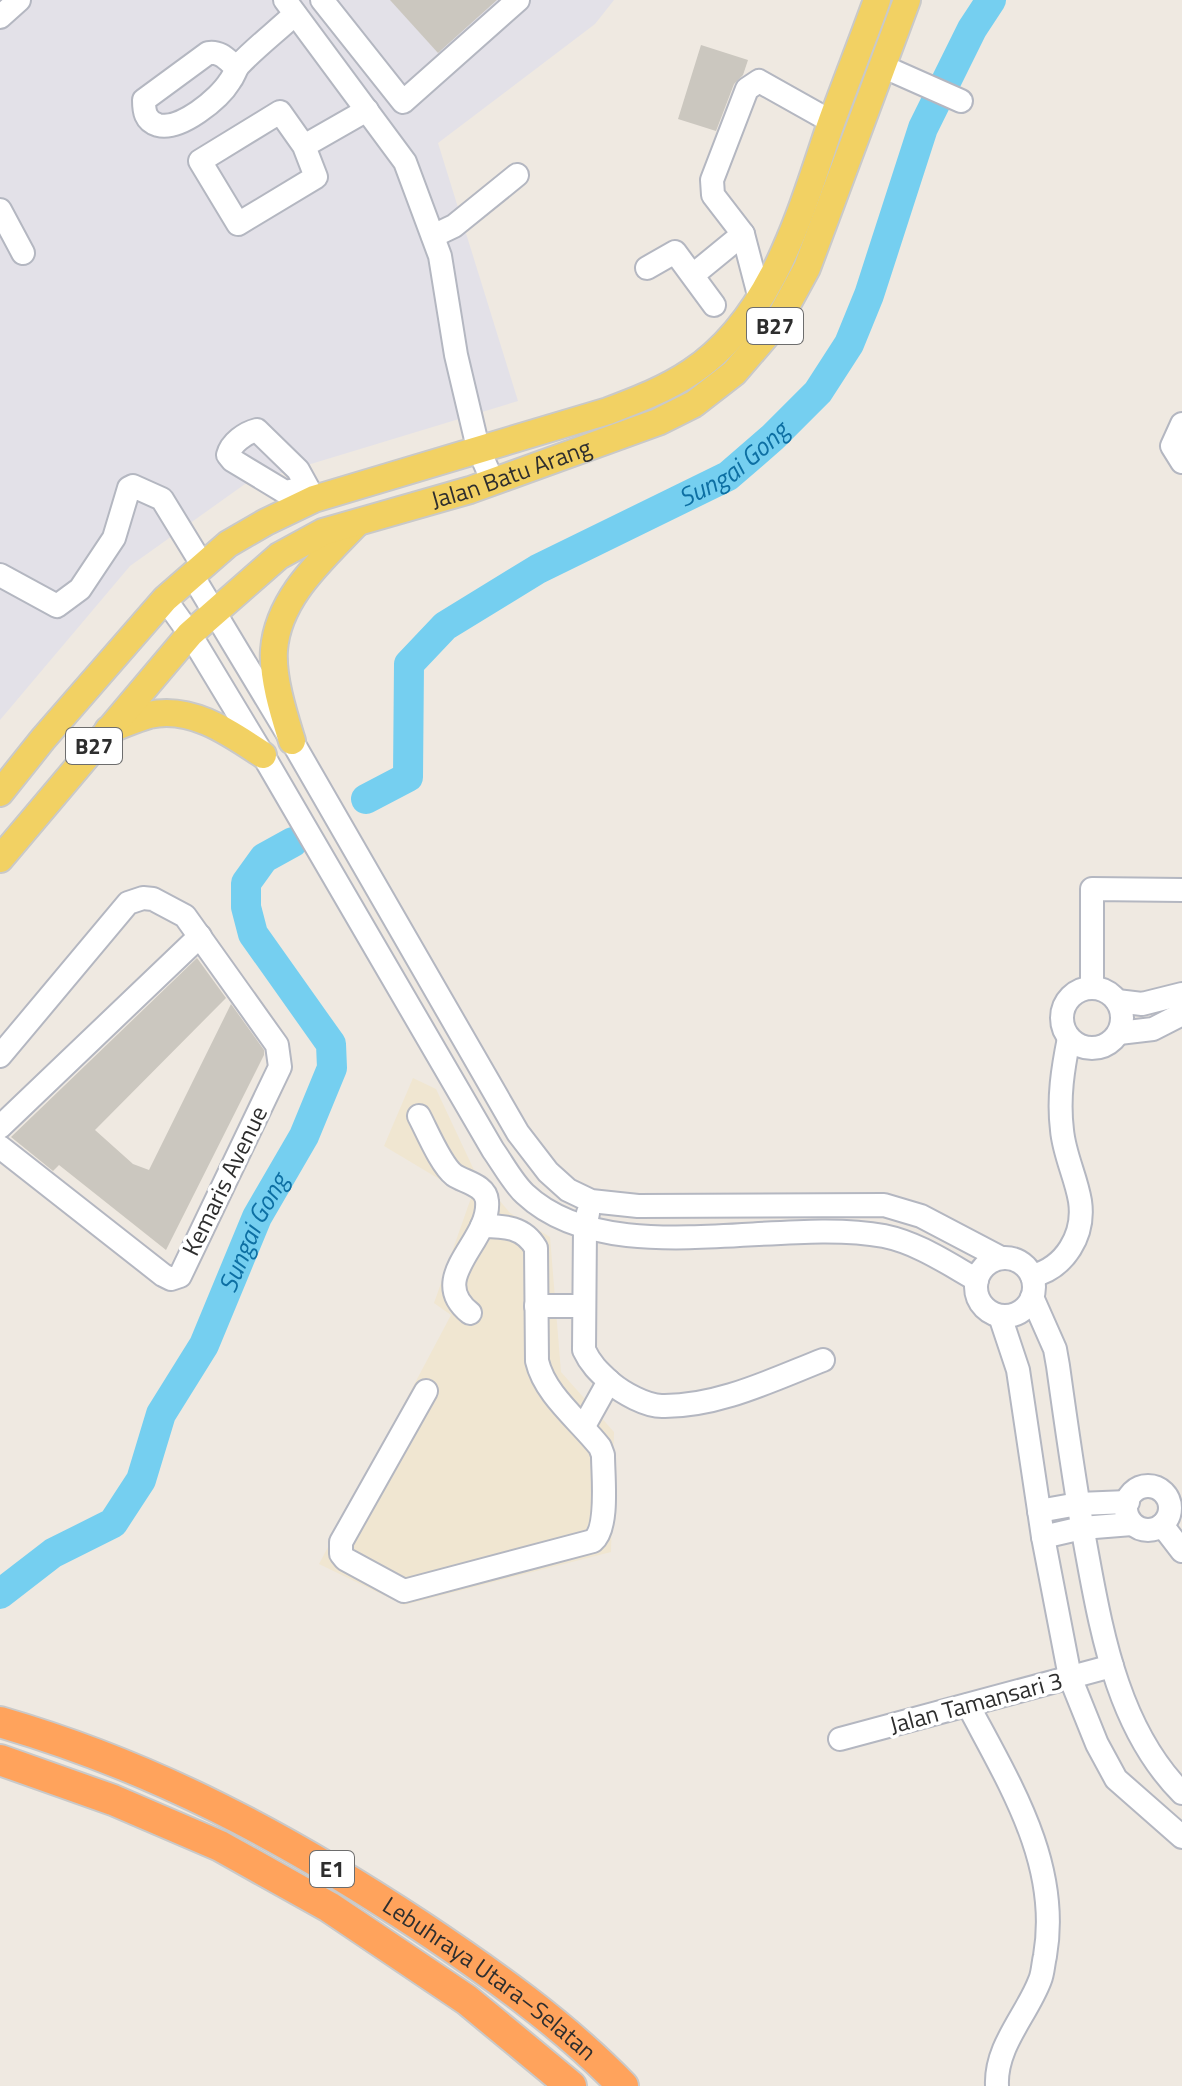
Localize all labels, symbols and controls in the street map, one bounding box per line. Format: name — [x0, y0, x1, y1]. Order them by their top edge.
road number: B27 — [747, 308, 803, 344]
water label: Sungai Gong — [671, 410, 799, 517]
street label: Jalan Batu Arang — [427, 429, 596, 517]
road number: B27 — [66, 728, 122, 764]
street label: Kemaris Avenue — [172, 1100, 276, 1262]
water label: Sungai Gong — [208, 1163, 299, 1298]
street label: Jalan Tamansari 3 — [885, 1662, 1066, 1742]
road number: E1 — [310, 1851, 354, 1887]
street label: Lebuhraya Utara–Selatan — [376, 1887, 605, 2069]

